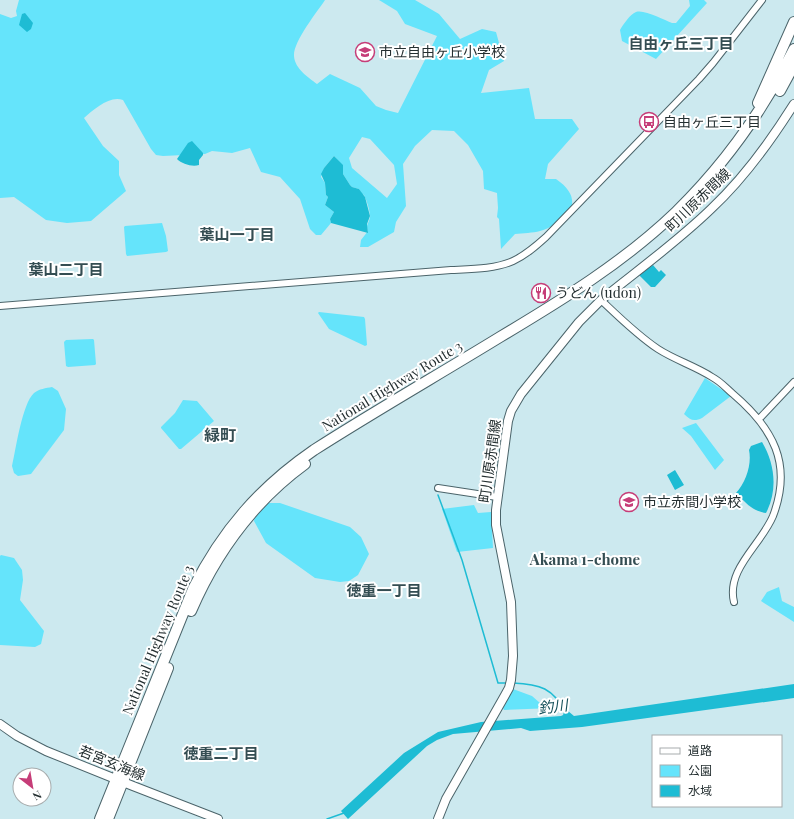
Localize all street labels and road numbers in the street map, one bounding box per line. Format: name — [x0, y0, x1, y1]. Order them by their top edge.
street label: 町川原赤間線 — [661, 164, 734, 236]
street label: National Highway Route 3 — [318, 336, 466, 435]
street label: 町川原赤間線 — [474, 418, 505, 504]
street label: National Highway Route 3 — [117, 562, 198, 718]
street label: 若宮玄海線 — [76, 741, 148, 784]

